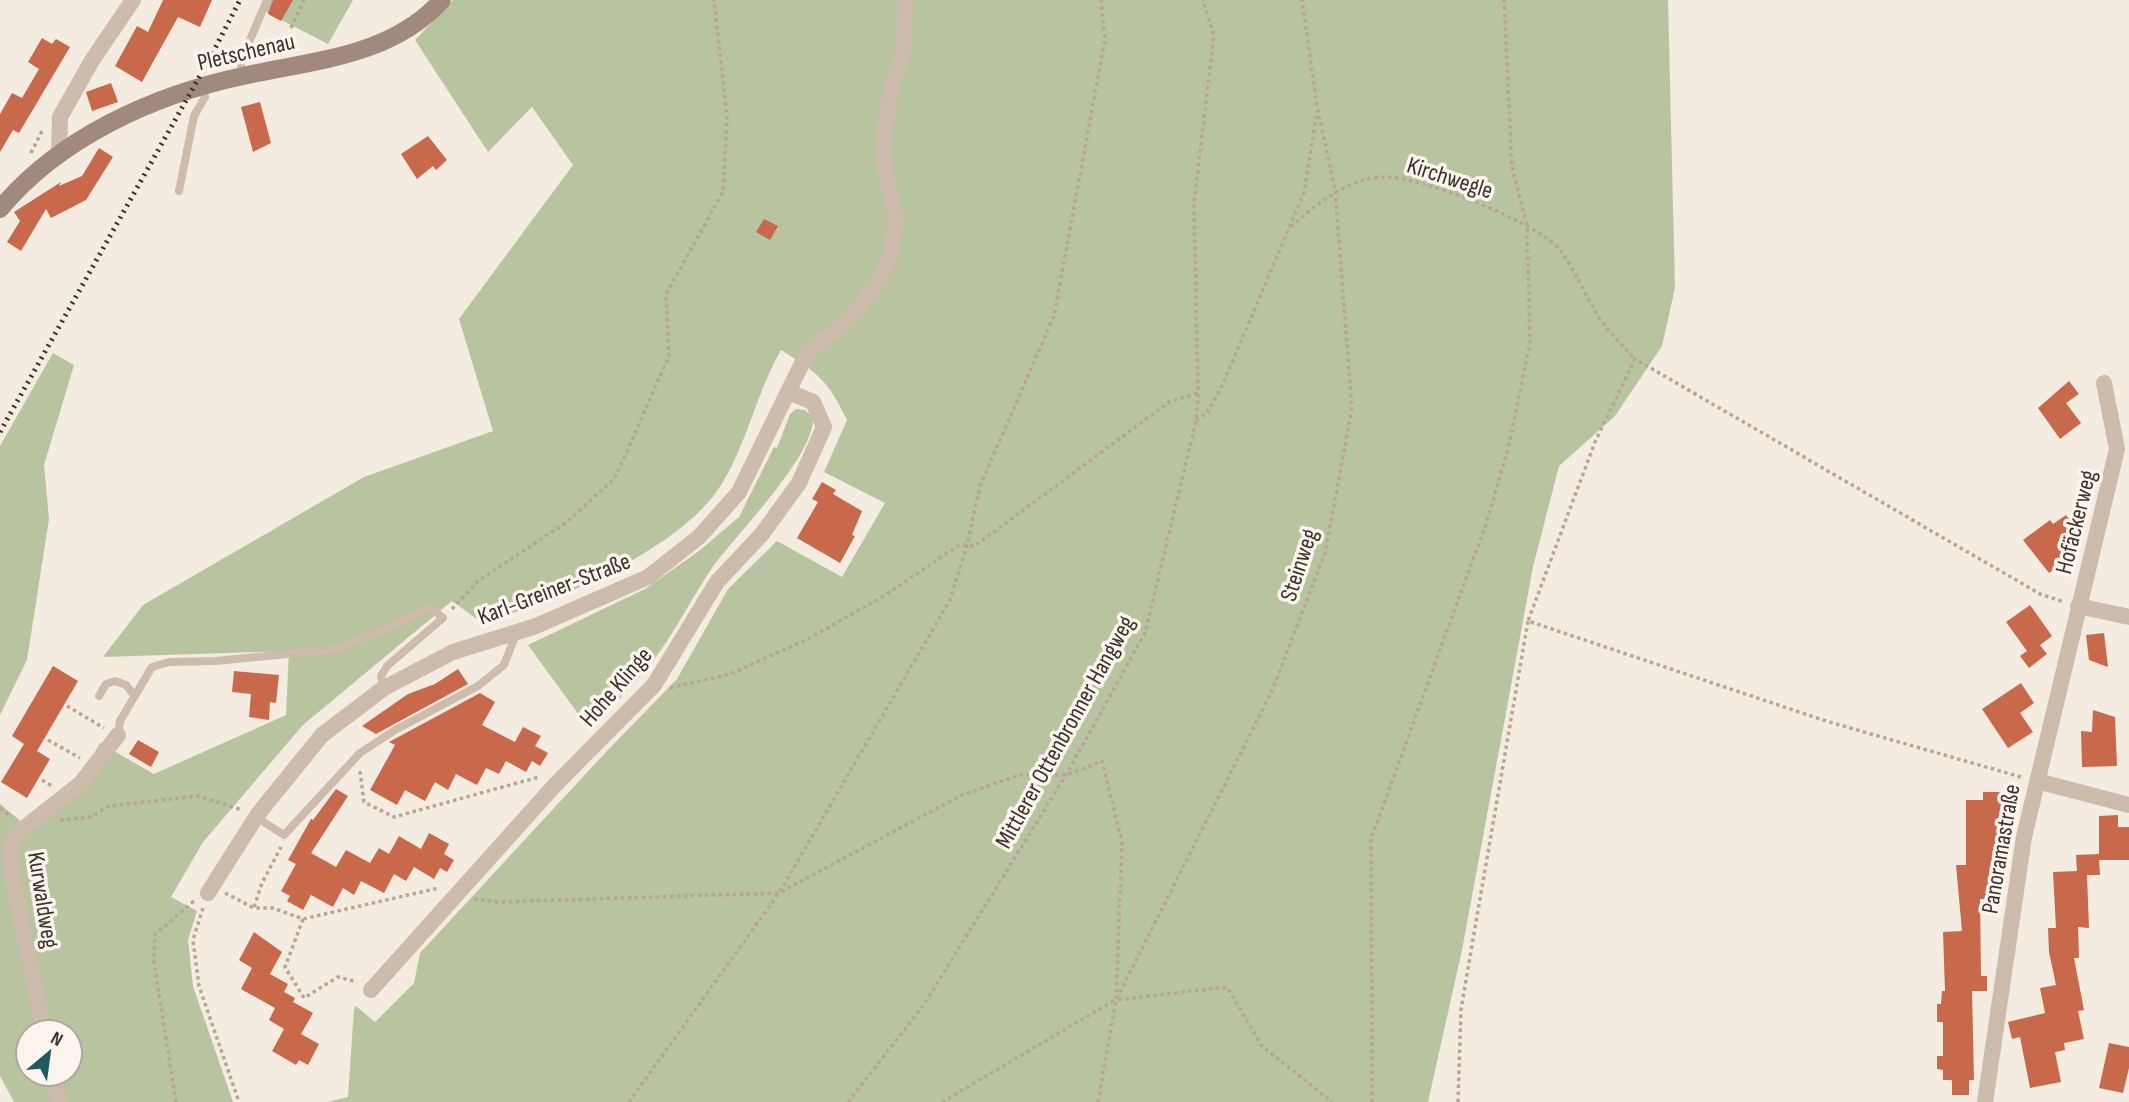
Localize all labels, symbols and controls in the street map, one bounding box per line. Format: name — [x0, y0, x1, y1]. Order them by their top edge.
street label: Pletschenau — [195, 27, 297, 77]
street label: Kirchwegle — [1403, 151, 1497, 205]
street label: Hofäckerweg — [2049, 467, 2103, 577]
street label: Steinweg — [1274, 525, 1324, 605]
street label: Karl-Greiner-Straße — [474, 547, 634, 631]
street label: Mittlerer Ottenbronner Hangweg — [989, 611, 1141, 853]
street label: Hohe Klinge — [574, 641, 658, 733]
street label: Panoramastraße — [1975, 782, 2027, 916]
street label: Kurwaldweg — [21, 850, 65, 950]
north arrow — [14, 1018, 84, 1088]
text: N — [46, 1027, 67, 1052]

